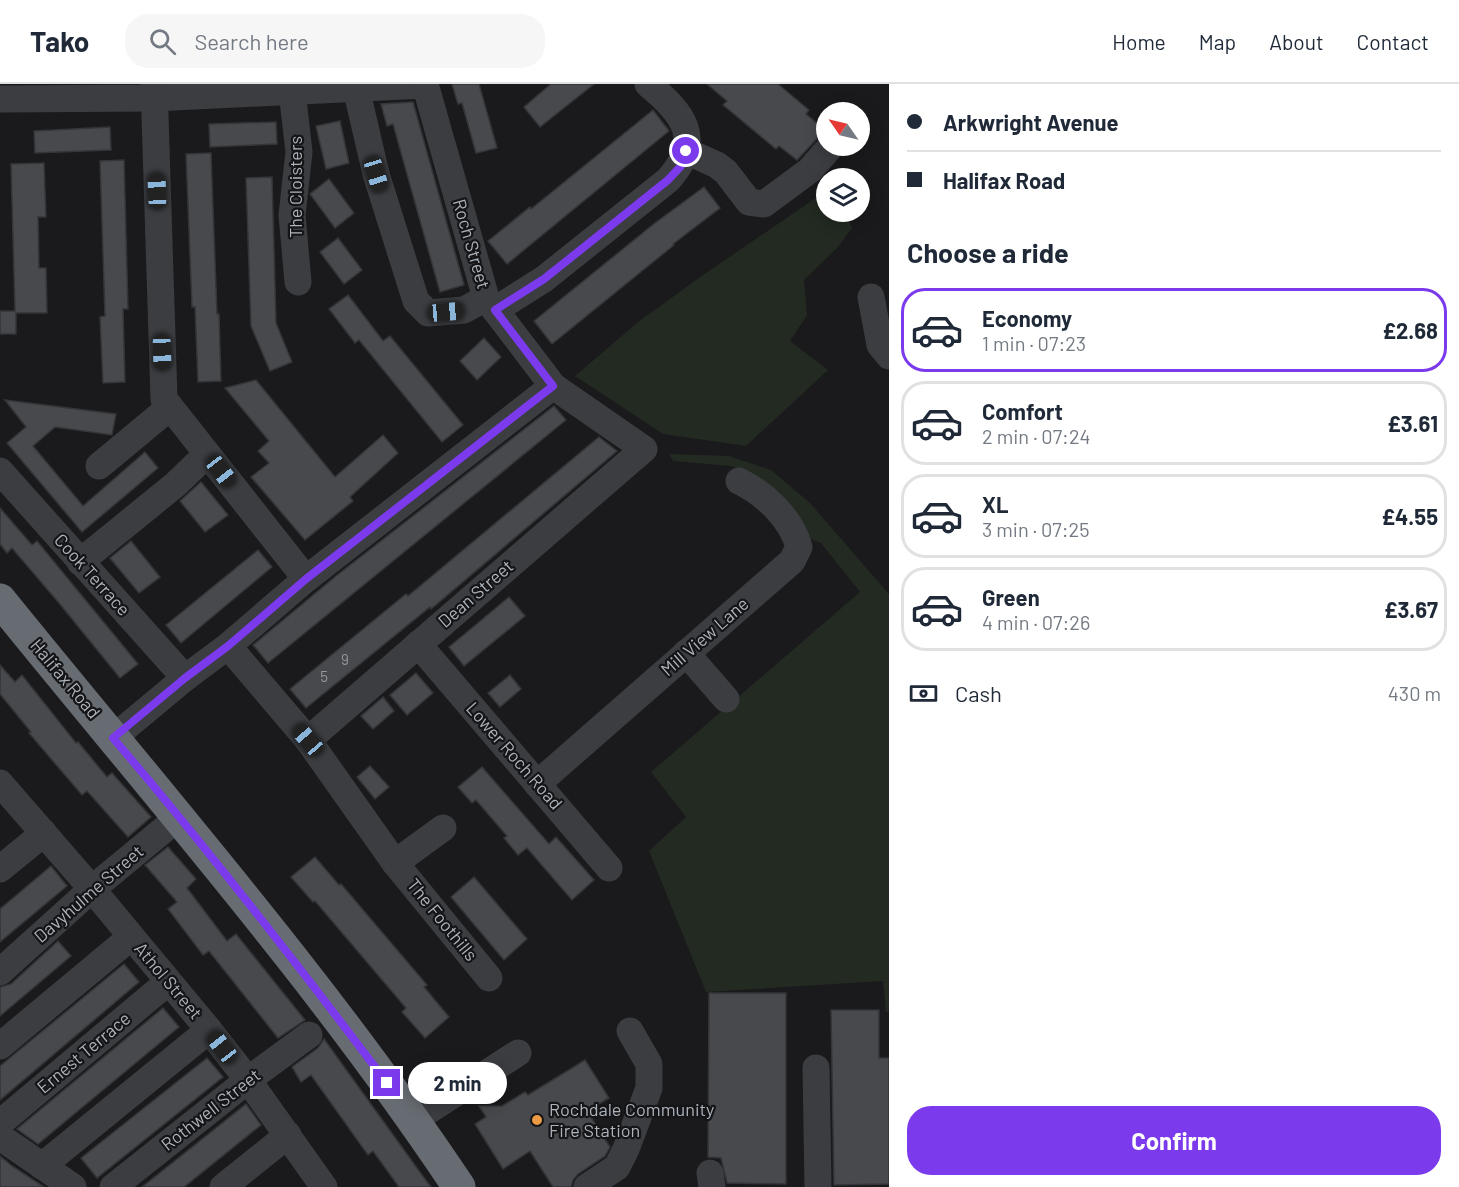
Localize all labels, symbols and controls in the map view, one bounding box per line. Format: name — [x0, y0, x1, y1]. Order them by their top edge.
search box — [125, 14, 545, 68]
text: Tako — [30, 24, 89, 58]
icon: search — [146, 25, 179, 58]
text: Search here — [194, 28, 309, 54]
text: Home — [1112, 29, 1166, 54]
text: Map — [1199, 29, 1236, 54]
text: About — [1269, 29, 1324, 54]
text: Contact — [1357, 29, 1429, 54]
north arrow — [816, 102, 870, 156]
map controls — [816, 102, 870, 222]
text: Arkwright Avenue — [943, 109, 1119, 135]
street label: The Cloisters — [284, 136, 306, 238]
route start — [672, 137, 699, 164]
car — [362, 154, 390, 194]
text: Halifax Road — [943, 167, 1065, 193]
button: layers — [816, 168, 870, 222]
car — [147, 173, 167, 209]
street label: Roch Street — [449, 196, 495, 291]
text: Choose a ride — [907, 236, 1069, 268]
car — [427, 301, 465, 323]
icon: car — [910, 303, 964, 357]
text: Economy — [982, 305, 1072, 331]
text: £2.68 — [1383, 317, 1438, 343]
text: 1 min · 07:23 — [982, 331, 1086, 355]
car — [152, 334, 172, 370]
icon: car — [910, 396, 964, 450]
text: Comfort — [982, 398, 1063, 424]
text: £3.61 — [1387, 410, 1438, 436]
text: 2 min · 07:24 — [982, 424, 1091, 448]
car — [203, 451, 239, 491]
icon: car — [910, 489, 964, 543]
text: XL — [982, 491, 1008, 517]
text: £4.55 — [1382, 503, 1438, 529]
text: 3 min · 07:25 — [982, 517, 1089, 541]
street label: Cook Terrace — [50, 529, 135, 620]
street label: Dean Street — [433, 555, 517, 632]
icon: car — [910, 582, 964, 636]
text: Green — [982, 584, 1040, 610]
street label: Mill View Lane — [656, 592, 753, 680]
text: £3.67 — [1384, 596, 1438, 622]
text: 4 min · 07:26 — [982, 610, 1090, 634]
street label: Halifax Road — [26, 634, 105, 723]
house number: 9 — [341, 650, 349, 668]
house number: 5 — [320, 667, 328, 685]
icon: cash — [907, 677, 940, 710]
text: Cash — [955, 680, 1002, 706]
text: 430 m — [1388, 681, 1441, 705]
street label: Lower Roch Road — [462, 697, 567, 814]
car — [289, 721, 327, 759]
street label: Davyhulme Street — [29, 840, 147, 947]
street label: The Foothills — [403, 874, 483, 965]
street label: Athol Street — [130, 937, 207, 1023]
street label: Ernest Terrace — [32, 1007, 134, 1098]
car — [204, 1027, 240, 1067]
callout: 2 min — [408, 1062, 507, 1104]
street label: Rothwell Street — [156, 1064, 264, 1155]
route end — [373, 1069, 400, 1096]
text: 2 min — [434, 1071, 481, 1095]
place label: Rochdale Community Fire Station — [549, 1098, 714, 1141]
button: Confirm — [907, 1106, 1441, 1175]
marker: Rochdale Community Fire Station — [530, 1113, 544, 1127]

